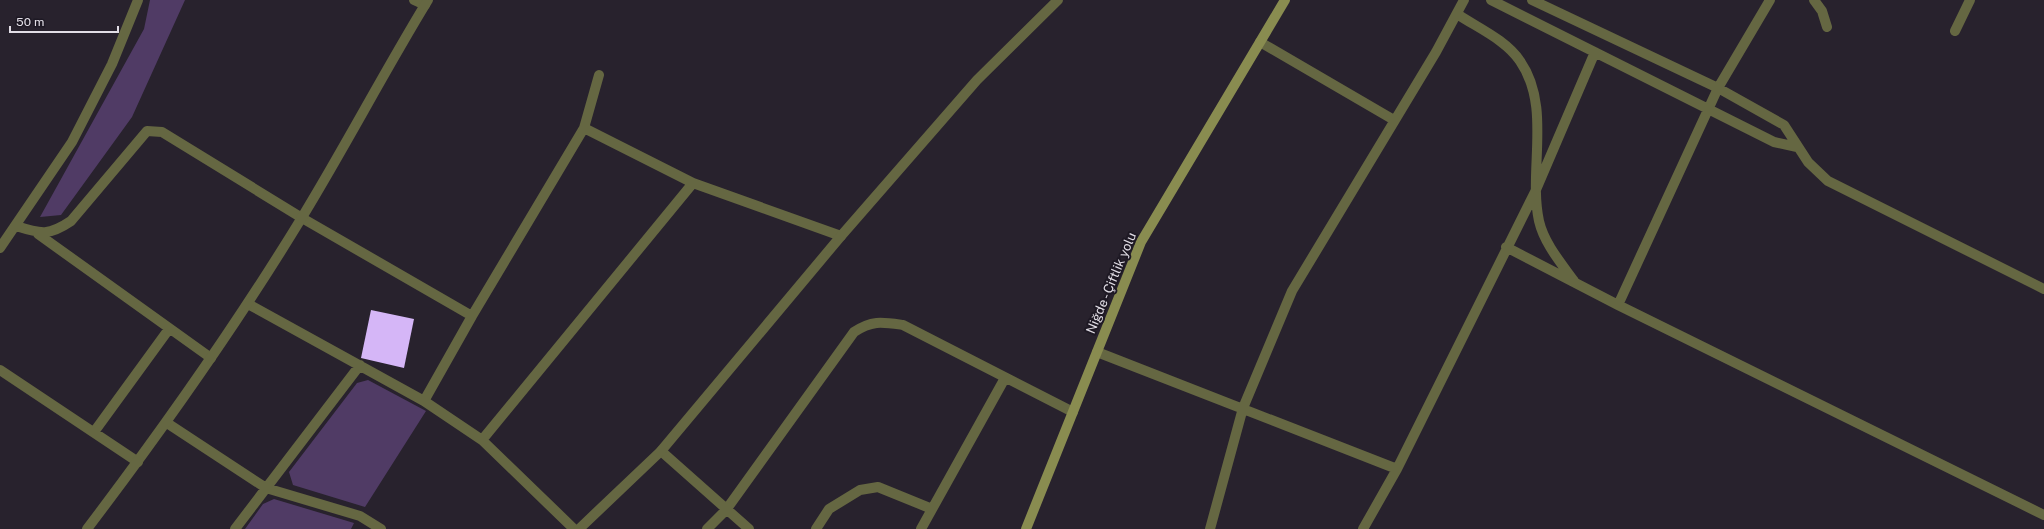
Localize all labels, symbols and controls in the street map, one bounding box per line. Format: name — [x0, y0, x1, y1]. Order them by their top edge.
scale bar — [10, 8, 118, 34]
text: 50 m — [16, 15, 44, 29]
street label: Niğde - Çiftlik yolu — [1083, 230, 1139, 336]

